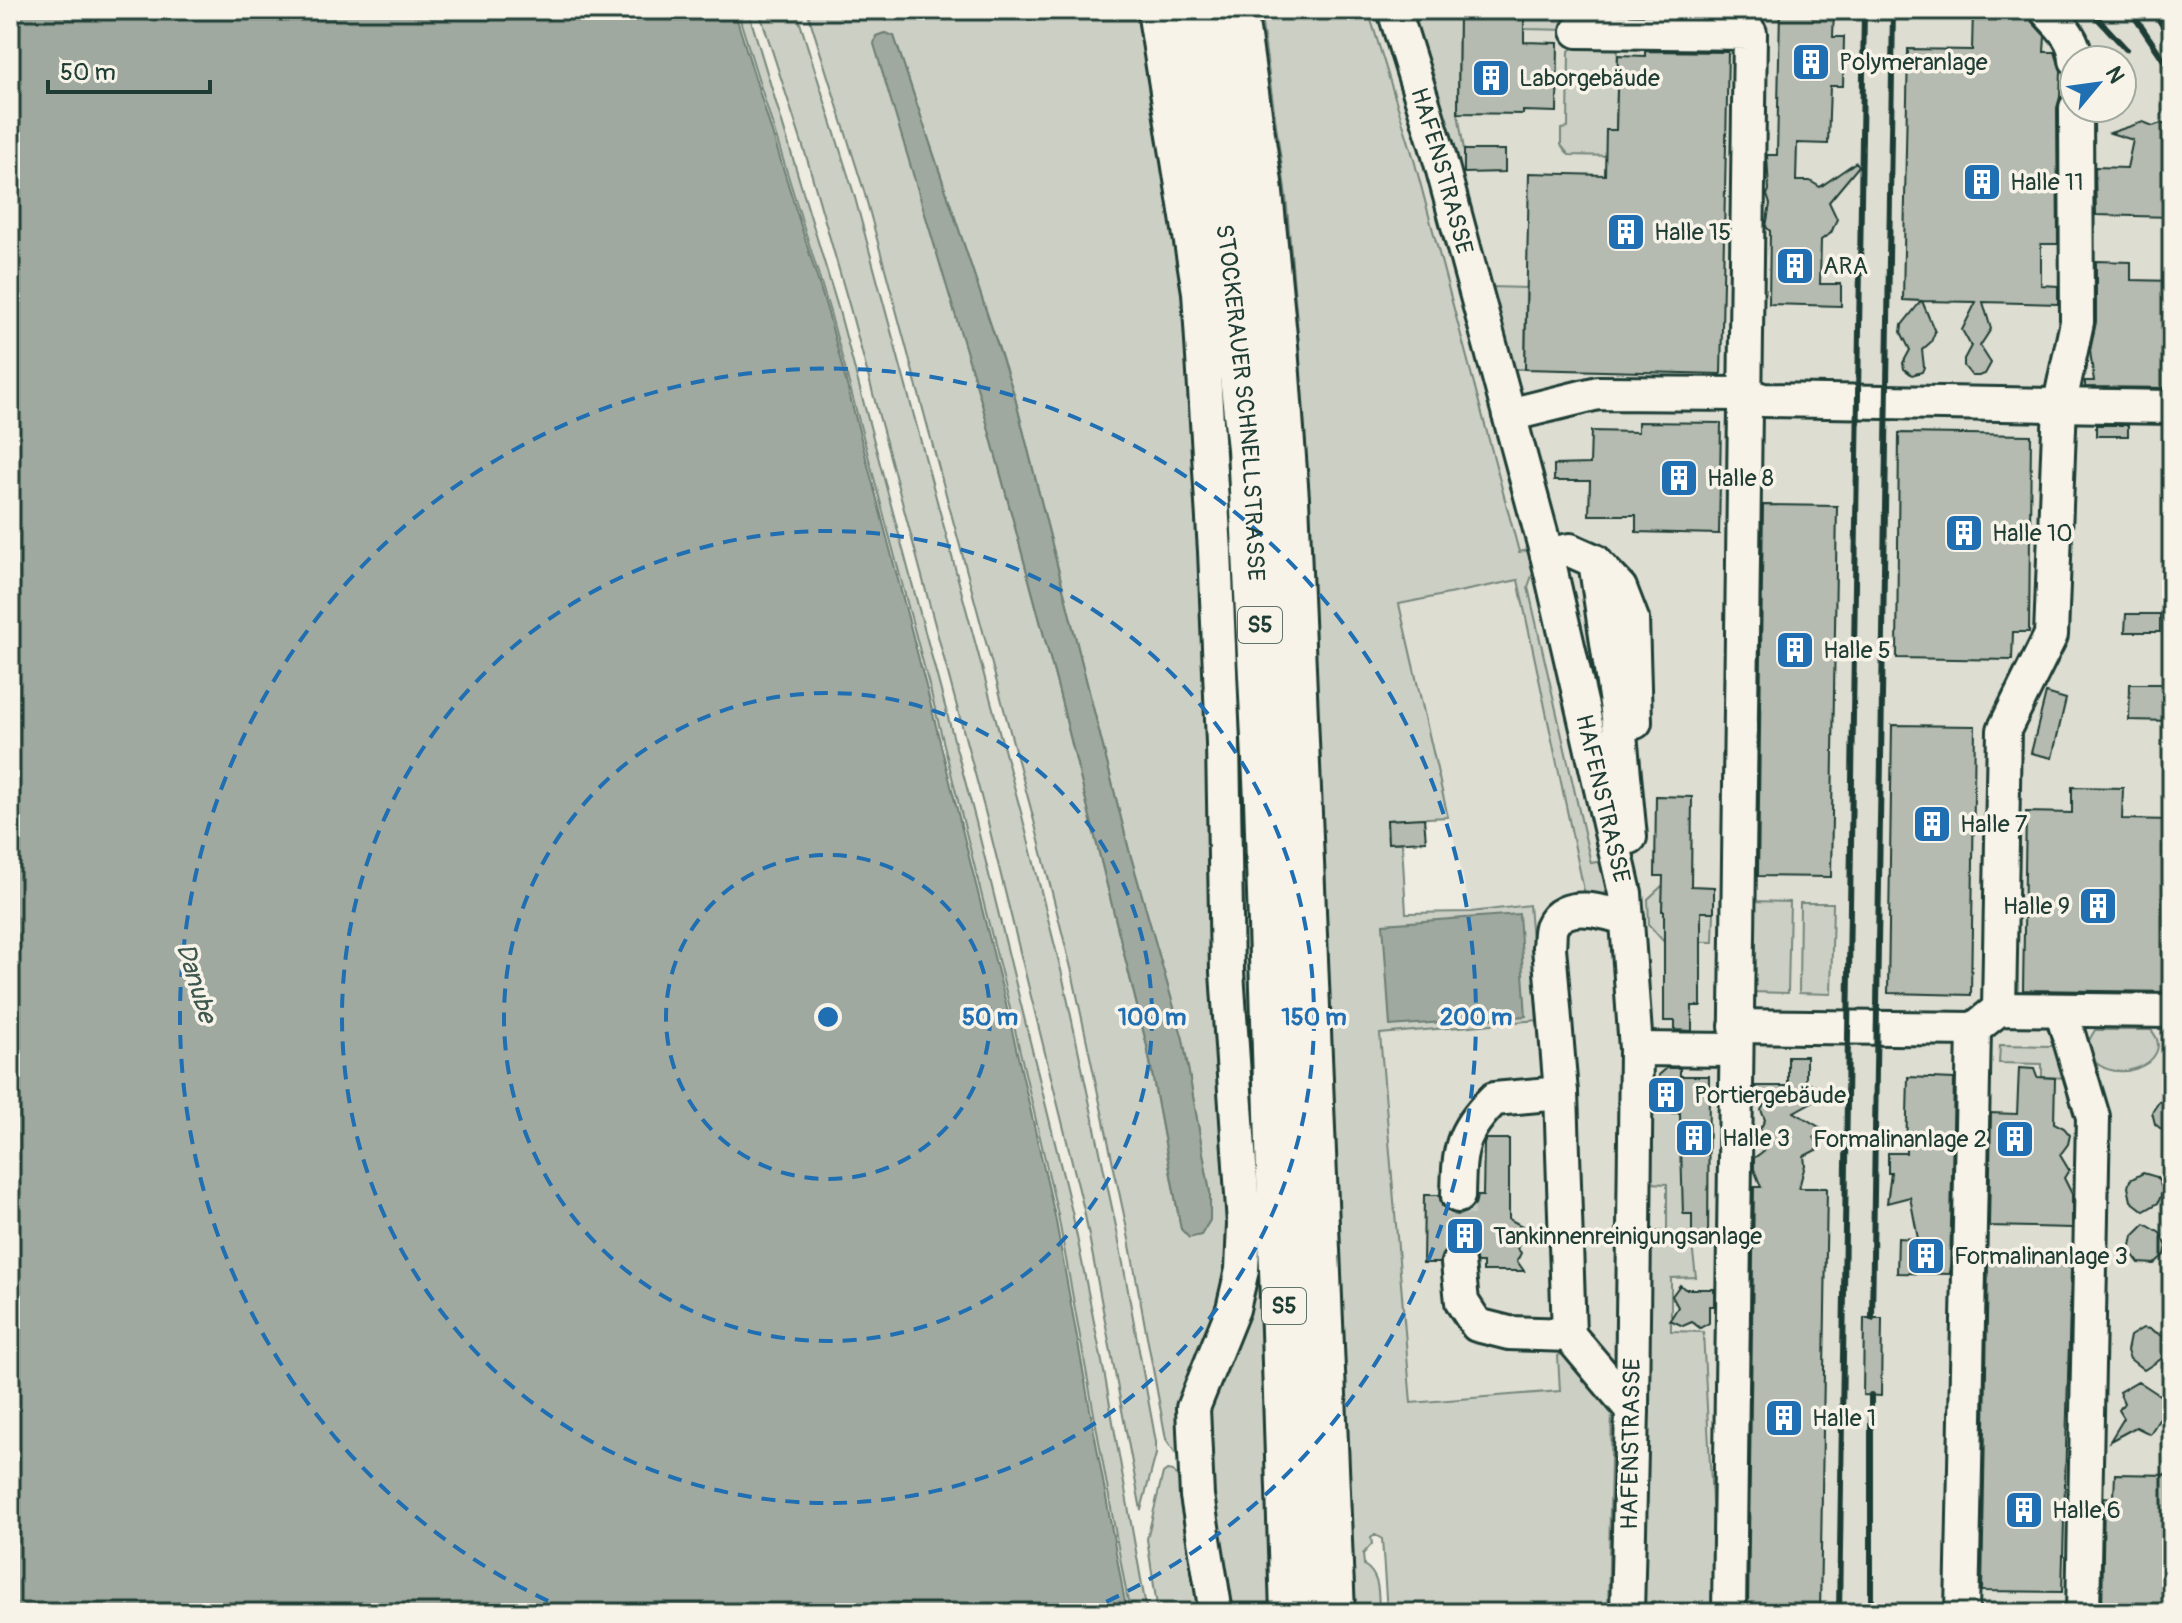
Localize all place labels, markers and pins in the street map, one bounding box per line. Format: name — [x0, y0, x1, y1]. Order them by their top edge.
building icon: Polymeranlage — [1790, 41, 1832, 83]
place label: Polymeranlage — [1839, 48, 1988, 77]
building icon: Laborgebäude — [1470, 57, 1512, 99]
place label: Laborgebäude — [1519, 64, 1660, 93]
building icon: Halle 11 — [1961, 161, 2003, 203]
place label: Halle 11 — [2010, 168, 2084, 197]
building icon: Halle 15 — [1605, 211, 1647, 253]
place label: Halle 15 — [1654, 218, 1731, 247]
building icon: ARA — [1774, 245, 1816, 287]
place label: ARA — [1823, 252, 1868, 281]
building icon: Halle 8 — [1658, 457, 1700, 499]
place label: Halle 8 — [1707, 464, 1774, 493]
building icon: Halle 10 — [1943, 512, 1985, 554]
place label: Halle 10 — [1992, 519, 2073, 548]
building icon: Halle 5 — [1774, 629, 1816, 671]
place label: Halle 5 — [1823, 636, 1891, 665]
building icon: Halle 7 — [1911, 803, 1953, 845]
place label: Halle 7 — [1960, 810, 2028, 839]
building icon: Halle 9 — [2077, 885, 2119, 927]
place label: Halle 9 — [2003, 892, 2070, 921]
centre of rings — [814, 1003, 842, 1031]
building icon: Portiergebäude — [1645, 1074, 1687, 1116]
place label: Portiergebäude — [1694, 1081, 1846, 1110]
building icon: Halle 3 — [1673, 1117, 1715, 1159]
building icon: Formalinanlage 2 — [1994, 1118, 2036, 1160]
place label: Halle 3 — [1722, 1124, 1790, 1153]
place label: Formalinanlage 2 — [1813, 1125, 1987, 1154]
building icon: Tankinnenreinigungsanlage — [1444, 1215, 1486, 1257]
place label: Tankinnenreinigungsanlage — [1493, 1222, 1762, 1251]
building icon: Formalinanlage 3 — [1905, 1235, 1947, 1277]
place label: Formalinanlage 3 — [1954, 1242, 2128, 1271]
building icon: Halle 1 — [1763, 1397, 1805, 1439]
place label: Halle 1 — [1812, 1404, 1876, 1433]
building icon: Halle 6 — [2003, 1489, 2045, 1531]
place label: Halle 6 — [2052, 1496, 2121, 1525]

